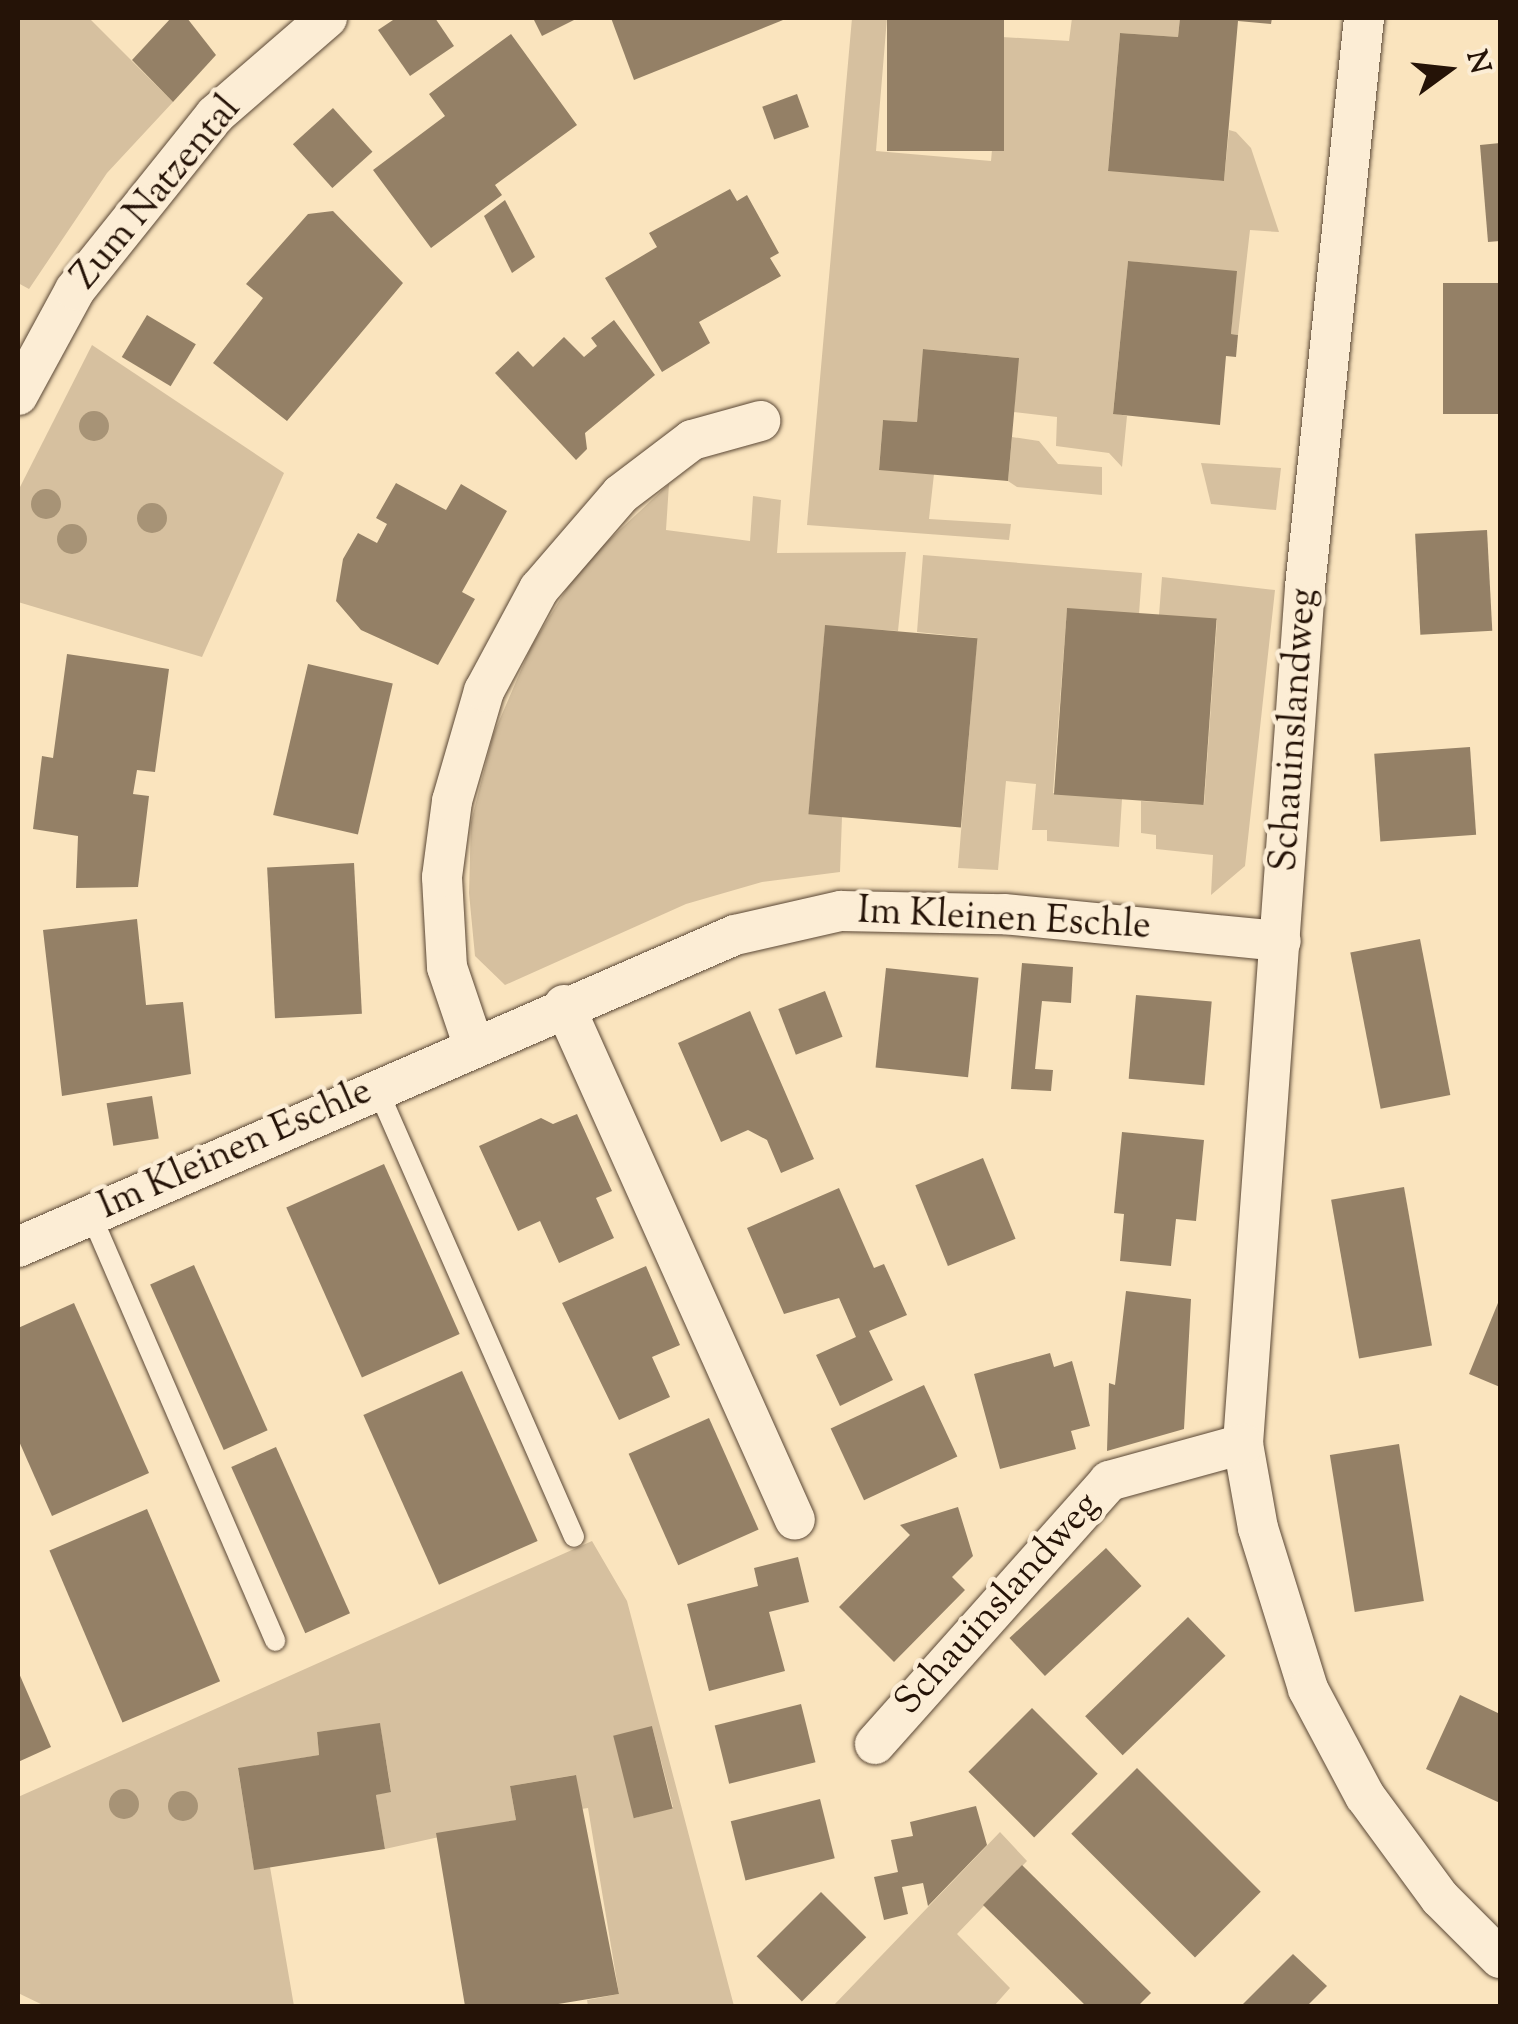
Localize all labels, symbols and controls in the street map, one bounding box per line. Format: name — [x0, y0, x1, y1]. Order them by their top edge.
north arrow — [1398, 20, 1498, 120]
text: N — [1455, 46, 1499, 78]
street label: Zum Natzental — [64, 88, 252, 300]
street label: Schauinslandweg — [1263, 587, 1329, 873]
street label: Im Kleinen Eschle — [856, 891, 1152, 951]
street label: Im Kleinen Eschle — [93, 1070, 379, 1232]
street label: Schauinslandweg — [887, 1484, 1111, 1726]

